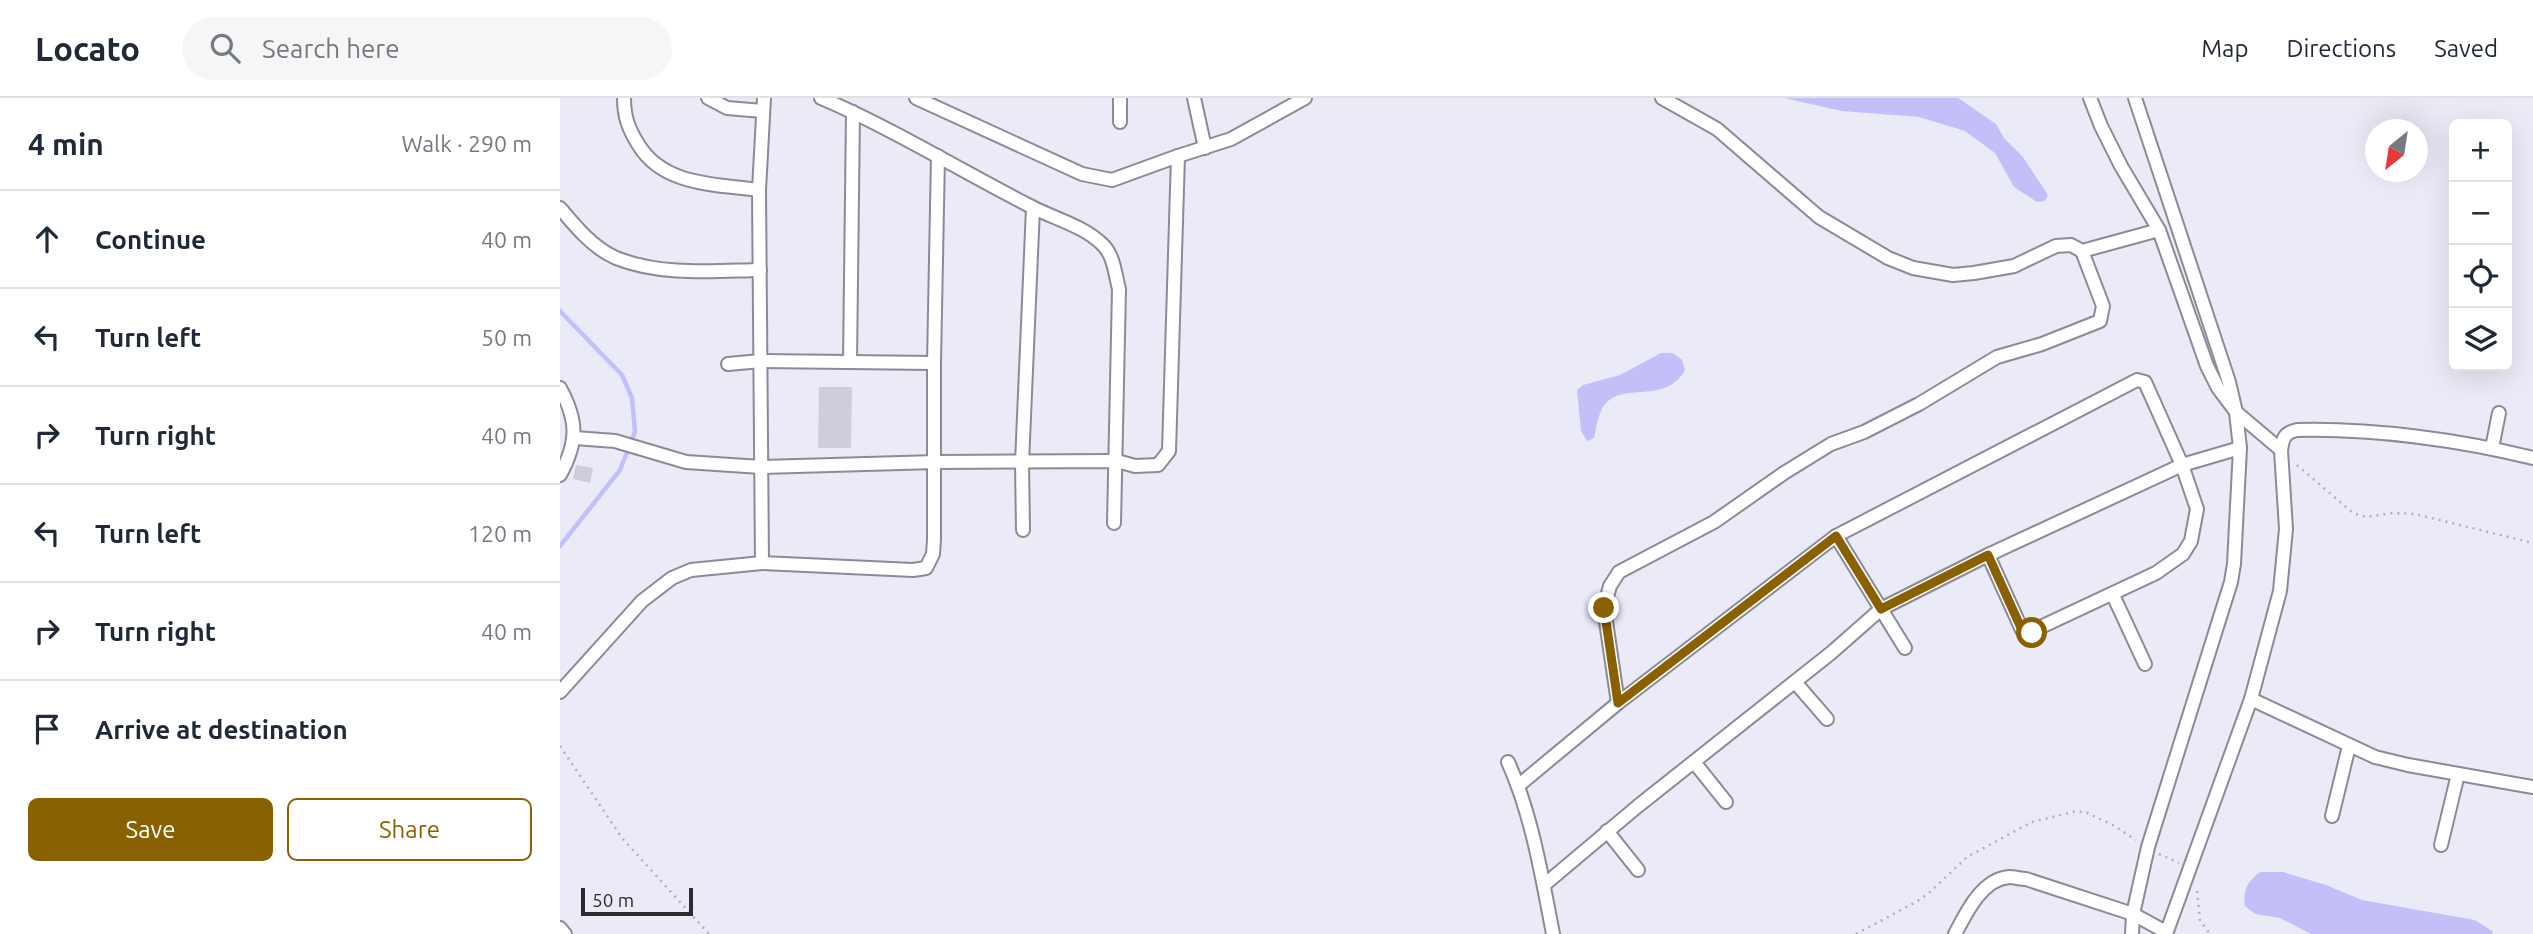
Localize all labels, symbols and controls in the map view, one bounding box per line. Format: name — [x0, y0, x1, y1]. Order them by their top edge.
search box — [182, 17, 672, 80]
icon: search — [206, 29, 244, 67]
text: Locato — [35, 30, 140, 67]
text: Search here — [262, 34, 400, 63]
text: Map — [2201, 35, 2248, 62]
text: Directions — [2286, 35, 2396, 62]
text: Saved — [2434, 35, 2498, 62]
north arrow — [2365, 119, 2428, 182]
map controls — [2449, 119, 2512, 371]
button: + — [2449, 119, 2512, 182]
text: 4 min — [28, 127, 104, 161]
text: Walk · 290 m — [401, 131, 532, 156]
button: − — [2449, 182, 2512, 245]
icon: ahead — [28, 220, 66, 258]
text: Continue — [95, 225, 206, 254]
text: 40 m — [481, 227, 532, 252]
button: locate — [2449, 245, 2512, 308]
button: layers — [2449, 308, 2512, 371]
icon: left — [28, 318, 66, 356]
text: Turn left — [95, 323, 201, 352]
text: 50 m — [481, 325, 532, 350]
icon: right — [28, 416, 66, 454]
text: Turn right — [95, 421, 216, 450]
text: 40 m — [481, 423, 532, 448]
icon: left — [28, 514, 66, 552]
text: Turn left — [95, 519, 201, 548]
text: 120 m — [468, 521, 532, 546]
route end — [1588, 592, 1619, 623]
icon: right — [28, 612, 66, 650]
text: Turn right — [95, 617, 216, 646]
route start — [2016, 617, 2047, 648]
text: 40 m — [481, 619, 532, 644]
icon: arrive — [28, 710, 66, 748]
text: Arrive at destination — [95, 715, 348, 744]
button: Save — [28, 798, 273, 861]
button: Share — [287, 798, 532, 861]
scale bar — [581, 885, 693, 917]
text: 50 m — [592, 889, 634, 911]

